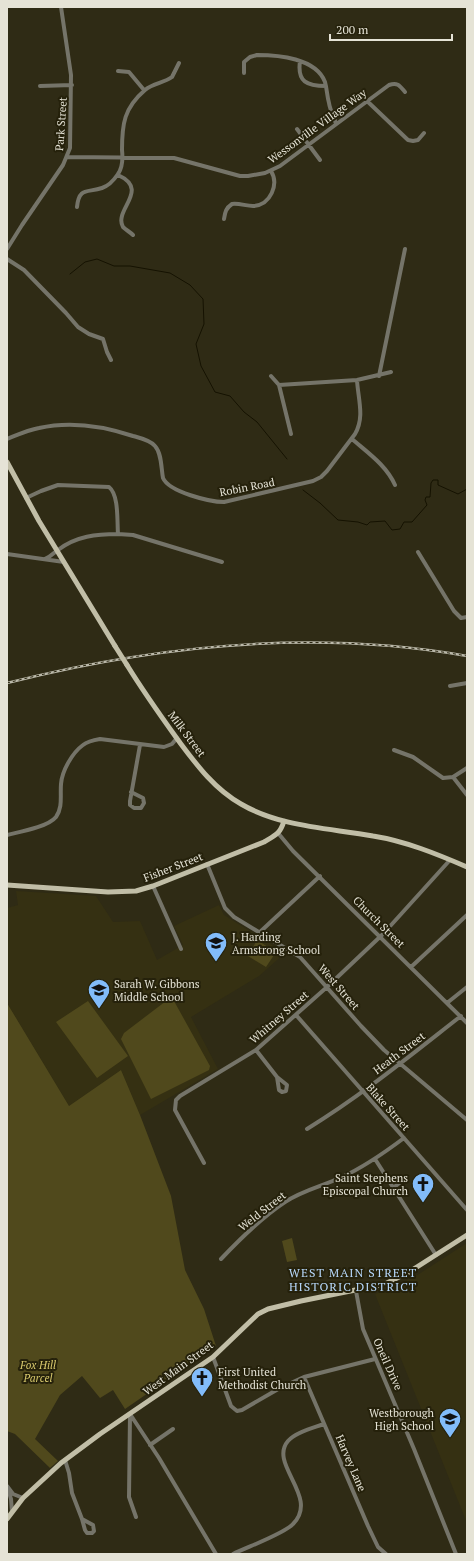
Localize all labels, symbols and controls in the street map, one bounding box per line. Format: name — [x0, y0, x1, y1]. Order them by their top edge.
scale bar — [330, 16, 452, 42]
text: 200 m — [336, 22, 369, 37]
street label: Wessonville Village Way — [265, 85, 369, 166]
street label: Park Street — [52, 97, 70, 151]
street label: Robin Road — [218, 475, 276, 499]
street label: Milk Street — [165, 708, 209, 760]
street label: Fisher Street — [141, 849, 205, 885]
street label: Church Street — [350, 893, 408, 951]
school or university icon: J. Harding Armstrong School — [203, 930, 229, 963]
place label: J. Harding Armstrong School — [232, 930, 320, 957]
street label: West Street — [315, 961, 363, 1013]
school or university icon: Sarah W. Gibbons Middle School — [86, 977, 112, 1010]
place label: Sarah W. Gibbons Middle School — [114, 977, 200, 1004]
street label: Whitney Street — [247, 988, 311, 1046]
street label: Heath Street — [370, 1029, 428, 1077]
street label: Blake Street — [363, 1080, 413, 1134]
place label: Saint Stephens Episcopal Church — [323, 1171, 409, 1198]
church icon: Saint Stephens Episcopal Church — [410, 1171, 436, 1204]
street label: Weld Street — [235, 1188, 289, 1234]
district label: WEST MAIN STREET HISTORIC DISTRICT — [289, 1265, 417, 1294]
street label: Oneil Drive — [370, 1336, 406, 1393]
street label: West Main Street — [140, 1338, 216, 1398]
park label: Fox Hill Parcel — [19, 1358, 56, 1385]
church icon: First United Methodist Church — [189, 1365, 215, 1398]
place label: First United Methodist Church — [218, 1365, 307, 1392]
place label: Westborough High School — [369, 1406, 435, 1433]
school or university icon: Westborough High School — [437, 1406, 463, 1439]
street label: Harvey Lane — [333, 1432, 369, 1494]

